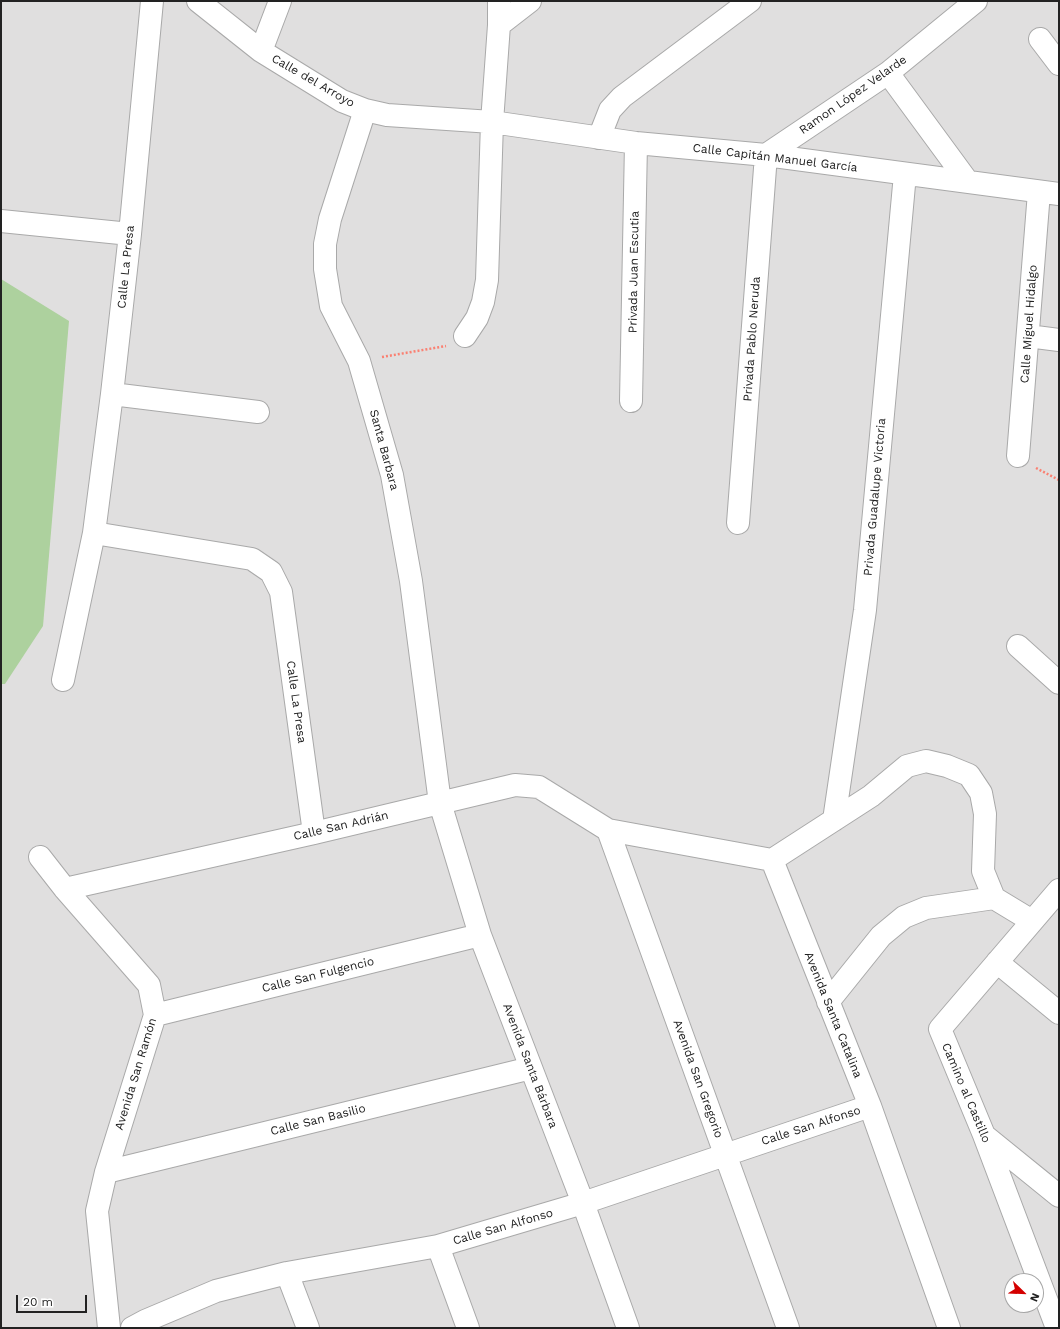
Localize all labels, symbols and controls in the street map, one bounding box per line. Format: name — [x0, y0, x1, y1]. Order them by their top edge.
street label: Calle del Arroyo — [269, 51, 357, 111]
street label: Ramon López Velarde — [797, 52, 909, 138]
street label: Calle Capitán Manuel García — [692, 141, 858, 175]
street label: Privada Juan Escutia — [626, 211, 642, 333]
street label: Calle La Presa — [114, 225, 138, 309]
street label: Calle Miguel Hidalgo — [1018, 264, 1040, 384]
street label: Privada Pablo Neruda — [740, 276, 764, 402]
street label: Santa Barbara — [366, 408, 402, 492]
street label: Privada Guadalupe Victoria — [861, 418, 889, 576]
street label: Calle La Presa — [283, 660, 309, 744]
street label: Calle San Adrián — [292, 808, 390, 844]
street label: Avenida Santa Catalina — [801, 950, 865, 1080]
street label: Calle San Fulgencio — [260, 954, 376, 996]
street label: Avenida Santa Bárbara — [500, 1001, 560, 1131]
street label: Avenida San Ramón — [112, 1016, 160, 1132]
street label: Avenida San Gregorio — [670, 1018, 726, 1140]
street label: Camino al Castillo — [938, 1041, 994, 1145]
street label: Calle San Basilio — [269, 1101, 367, 1139]
street label: Calle San Alfonso — [760, 1103, 862, 1149]
street label: Calle San Alfonso — [451, 1206, 555, 1248]
north arrow — [1004, 1273, 1044, 1313]
scale bar — [18, 1287, 89, 1313]
text: N — [1027, 1291, 1042, 1304]
text: 20 m — [23, 1295, 53, 1309]

